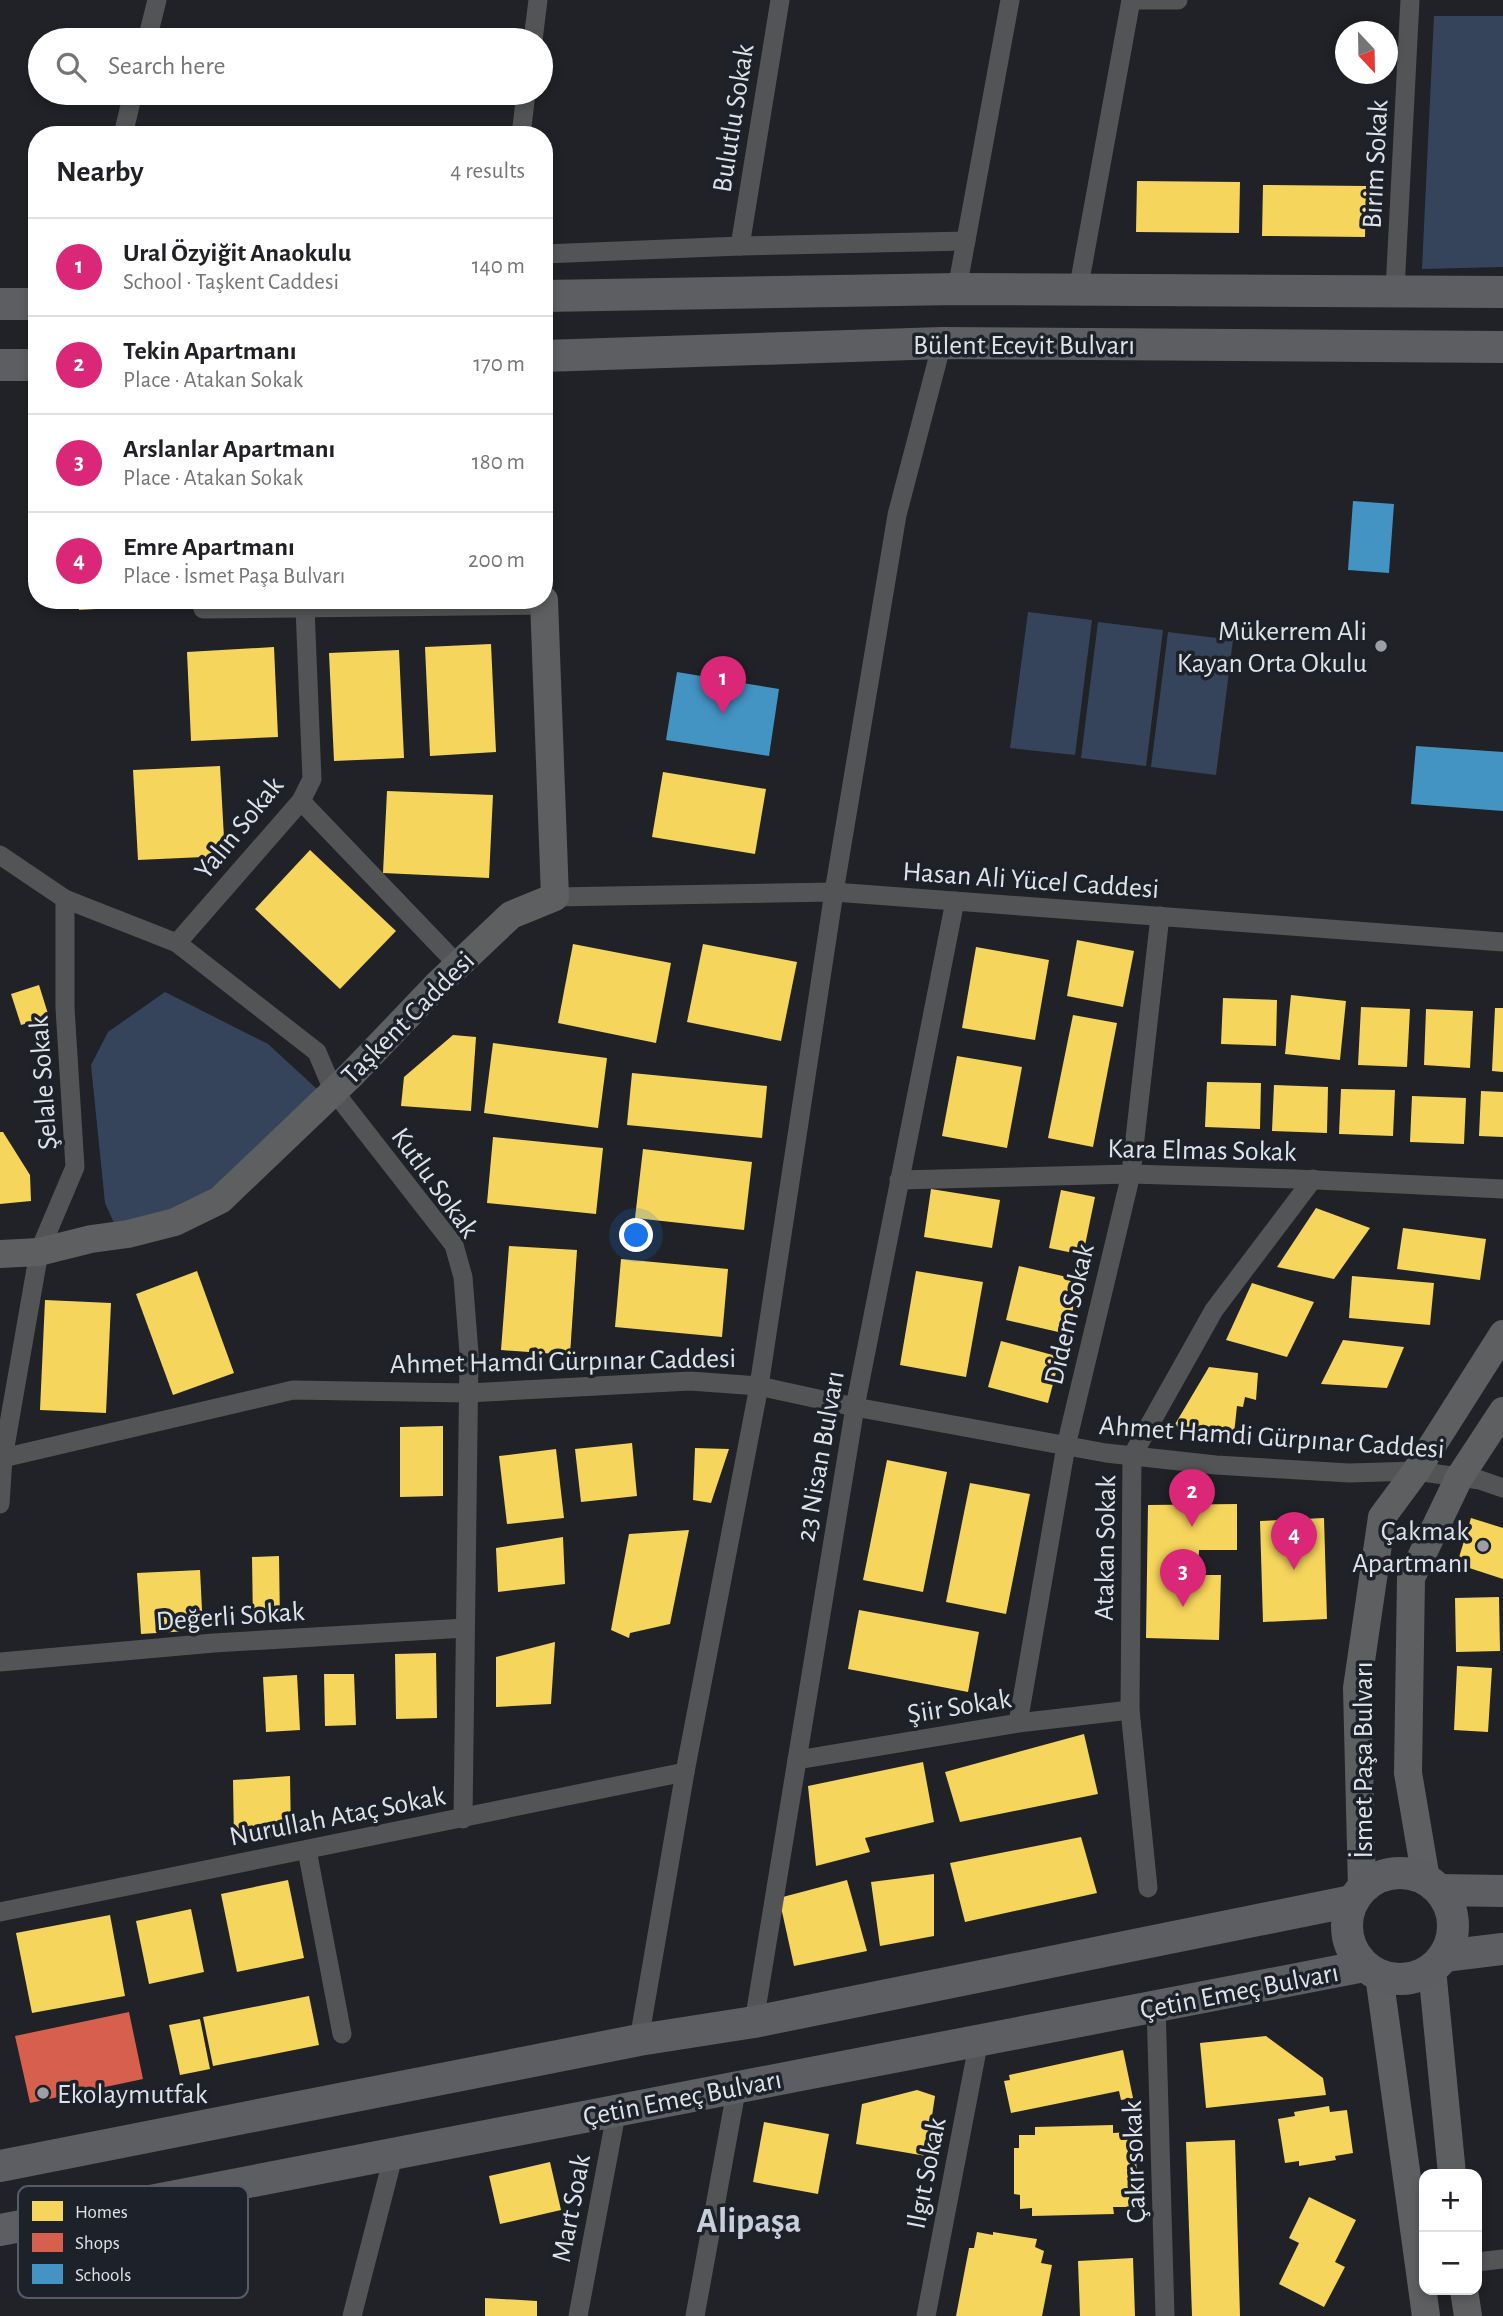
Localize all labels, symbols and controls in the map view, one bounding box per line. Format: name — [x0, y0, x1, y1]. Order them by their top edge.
north arrow — [1335, 21, 1398, 84]
search box — [28, 28, 553, 105]
street label: Bulutlu Sokak — [708, 42, 760, 194]
icon: search — [52, 48, 90, 86]
text: Search here — [108, 53, 226, 79]
street label: Birim Sokak — [1359, 99, 1393, 229]
text: Nearby — [56, 157, 144, 187]
text: 4 results — [450, 160, 525, 183]
text: Ural Özyiğit Anaokulu — [123, 240, 351, 266]
text: 1 — [75, 255, 83, 278]
text: 140 m — [472, 255, 525, 278]
text: School · Taşkent Caddesi — [123, 271, 339, 294]
street label: Bülent Ecevit Bulvarı — [913, 332, 1135, 360]
text: Tekin Apartmanı — [123, 338, 297, 364]
text: 2 — [74, 353, 84, 376]
text: 170 m — [473, 353, 525, 376]
text: Place · Atakan Sokak — [123, 369, 303, 392]
text: Arslanlar Apartmanı — [123, 436, 335, 462]
text: 3 — [74, 451, 84, 474]
text: 180 m — [472, 451, 525, 474]
text: Place · Atakan Sokak — [123, 467, 303, 490]
text: Emre Apartmanı — [123, 534, 295, 560]
text: 4 — [73, 549, 85, 572]
text: 200 m — [468, 549, 525, 572]
text: Place · İsmet Paşa Bulvarı — [123, 565, 345, 588]
place label: Mükerrem Ali Kayan Orta Okulu — [1177, 618, 1367, 678]
marker: Mükerrem Ali Kayan Orta Okulu — [1373, 638, 1389, 654]
pin: 1 — [700, 656, 746, 714]
street label: Yalın Sokak — [190, 771, 289, 885]
street label: Hasan Ali Yücel Caddesi — [902, 858, 1160, 904]
street label: Taşkent Caddesi — [337, 947, 480, 1090]
street label: Şelale Sokak — [25, 1015, 63, 1151]
street label: Kutlu Sokak — [385, 1123, 484, 1243]
street label: Kara Elmas Sokak — [1107, 1135, 1297, 1167]
your location — [619, 1218, 653, 1252]
street label: Didem Sokak — [1040, 1241, 1100, 1388]
street label: Ahmet Hamdi Gürpınar Caddesi — [390, 1345, 736, 1379]
street label: 23 Nisan Bulvarı — [792, 1369, 850, 1544]
street label: Ahmet Hamdi Gürpınar Caddesi — [1098, 1412, 1446, 1464]
pin: 2 — [1169, 1469, 1215, 1527]
street label: Atakan Sokak — [1091, 1475, 1121, 1621]
pin: 4 — [1271, 1512, 1317, 1570]
place label: Çakmak Apartmanı — [1352, 1518, 1469, 1578]
marker: Çakmak Apartmanı — [1475, 1538, 1491, 1554]
pin: 3 — [1160, 1549, 1206, 1607]
street label: Değerli Sokak — [155, 1598, 306, 1636]
street label: İsmet Paşa Bulvarı — [1348, 1662, 1378, 1858]
street label: Şiir Sokak — [905, 1685, 1013, 1729]
street label: Nurullah Ataç Sokak — [227, 1782, 448, 1852]
street label: Çetin Emeç Bulvarı — [1138, 1959, 1341, 2025]
street label: Çetin Emeç Bulvarı — [581, 2066, 784, 2132]
place label: Ekolaymutfak — [57, 2081, 208, 2109]
marker: Ekolaymutfak — [35, 2085, 51, 2101]
street label: Çakır sokak — [1119, 2100, 1151, 2224]
street label: Ilgıt Sokak — [902, 2115, 951, 2231]
street label: Mart Soak — [548, 2152, 596, 2265]
map controls — [1419, 2169, 1482, 2295]
button: + — [1419, 2169, 1482, 2232]
legend — [18, 2186, 248, 2298]
text: Homes — [75, 2203, 128, 2222]
district label: Alipaşa — [697, 2204, 801, 2239]
button: − — [1419, 2232, 1482, 2295]
text: Shops — [75, 2234, 120, 2253]
text: Schools — [75, 2266, 131, 2285]

